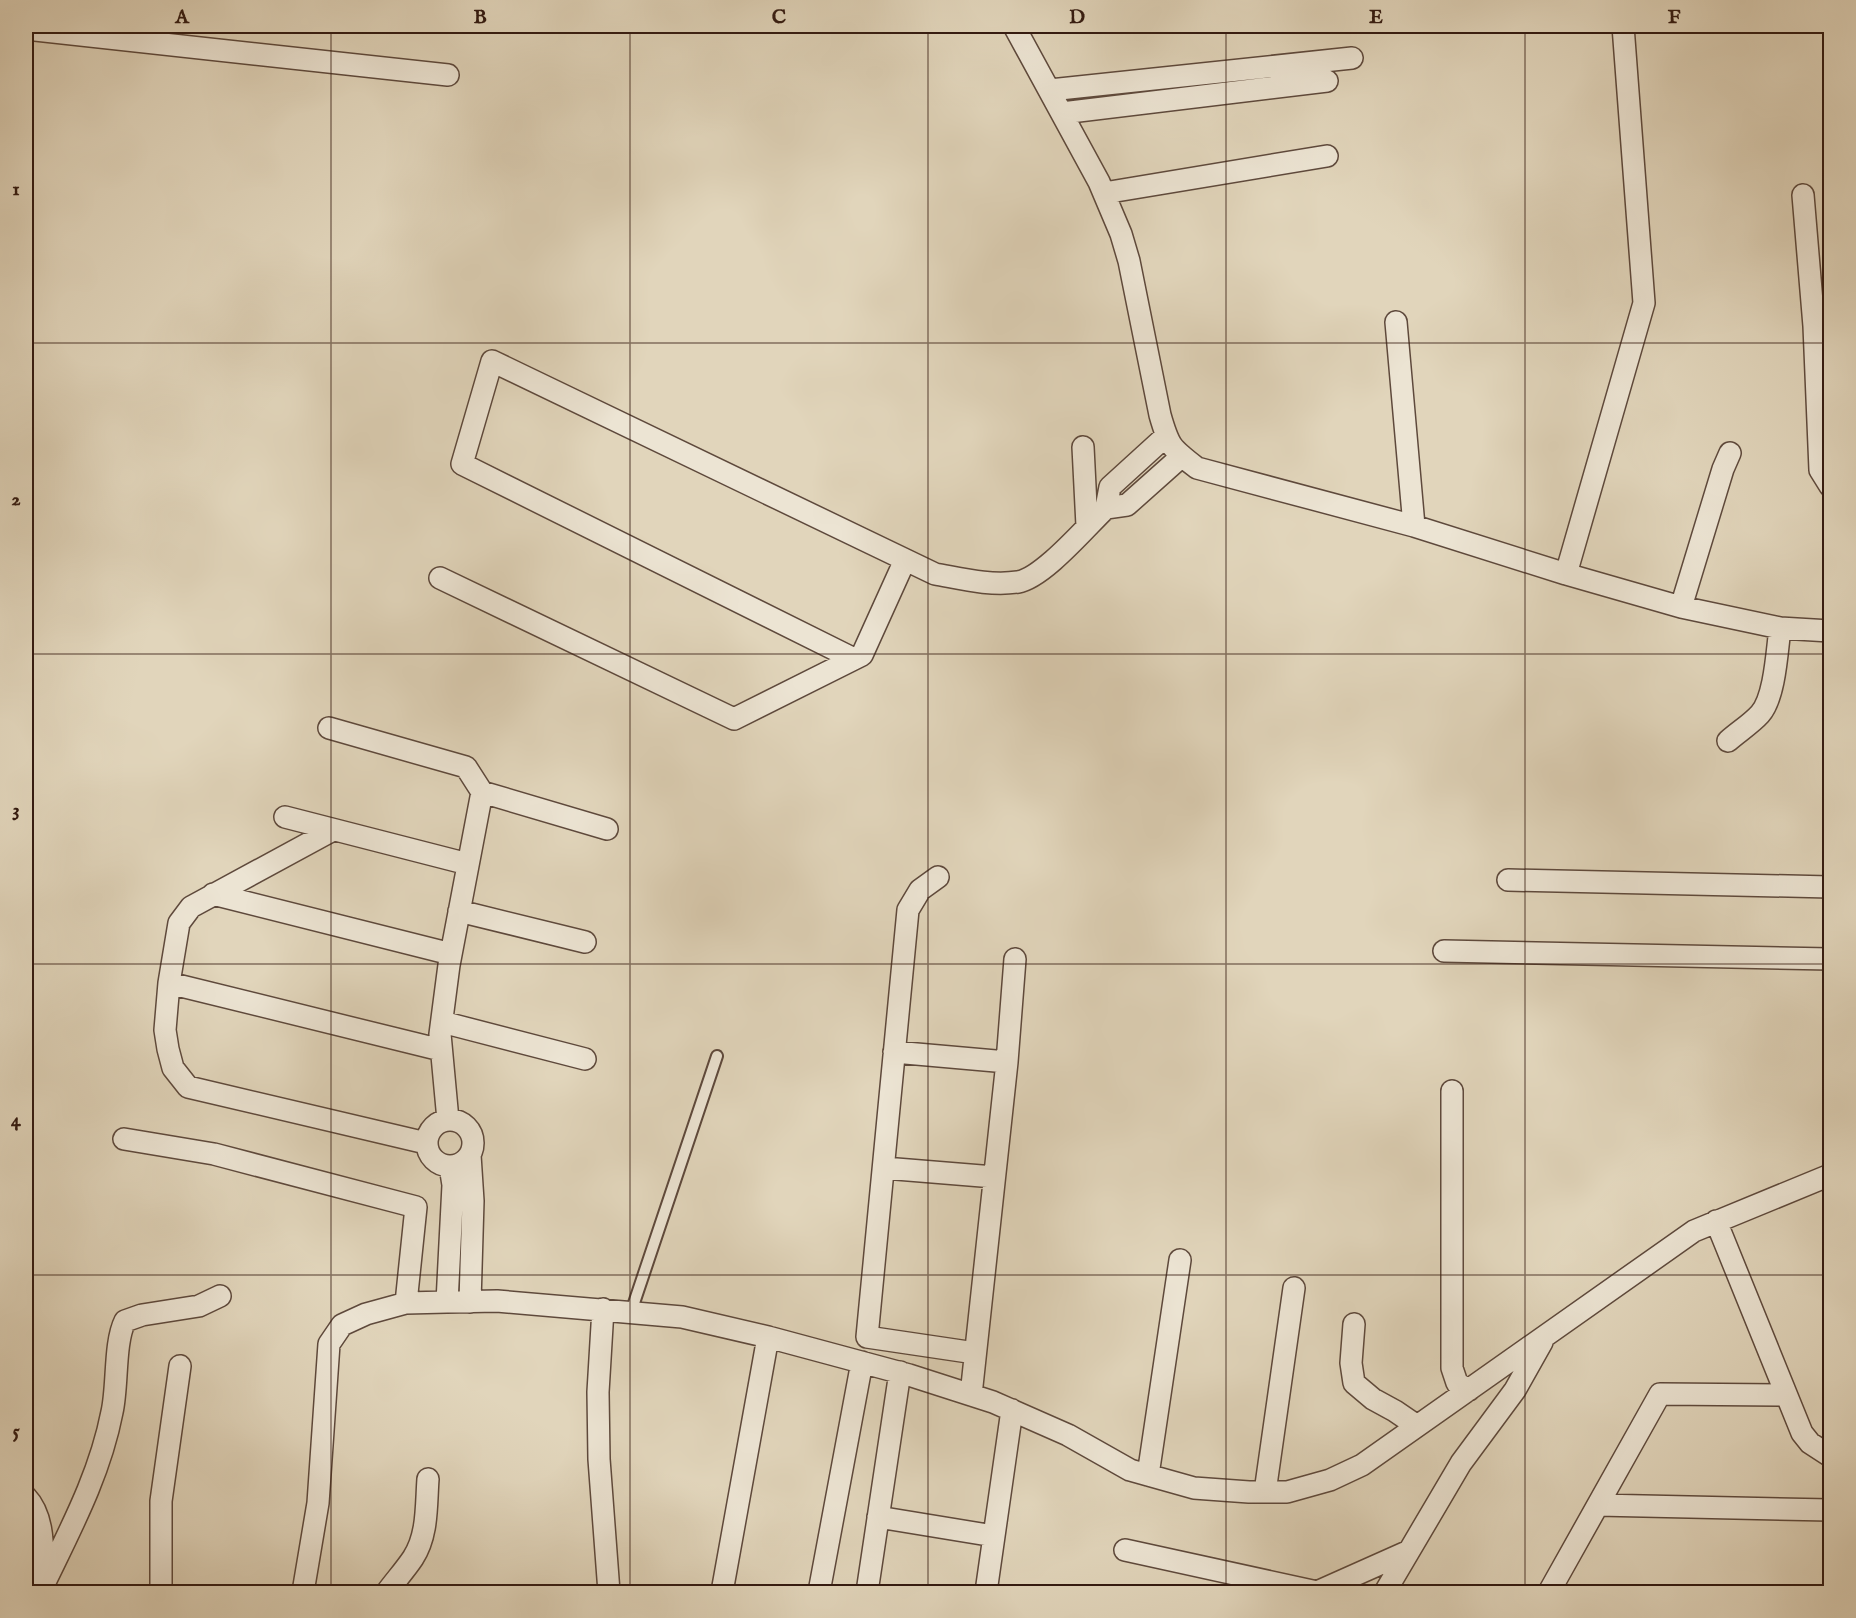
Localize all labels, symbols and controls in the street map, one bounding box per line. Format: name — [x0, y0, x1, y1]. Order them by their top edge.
text: A — [174, 5, 190, 30]
text: B — [473, 5, 487, 30]
text: C — [772, 5, 786, 30]
text: D — [1069, 5, 1085, 30]
text: E — [1369, 5, 1383, 30]
text: F — [1668, 5, 1681, 30]
text: 1 — [12, 177, 20, 202]
text: 2 — [11, 487, 21, 512]
text: 3 — [12, 798, 20, 823]
text: 4 — [11, 1108, 22, 1133]
text: 5 — [12, 1419, 20, 1444]

